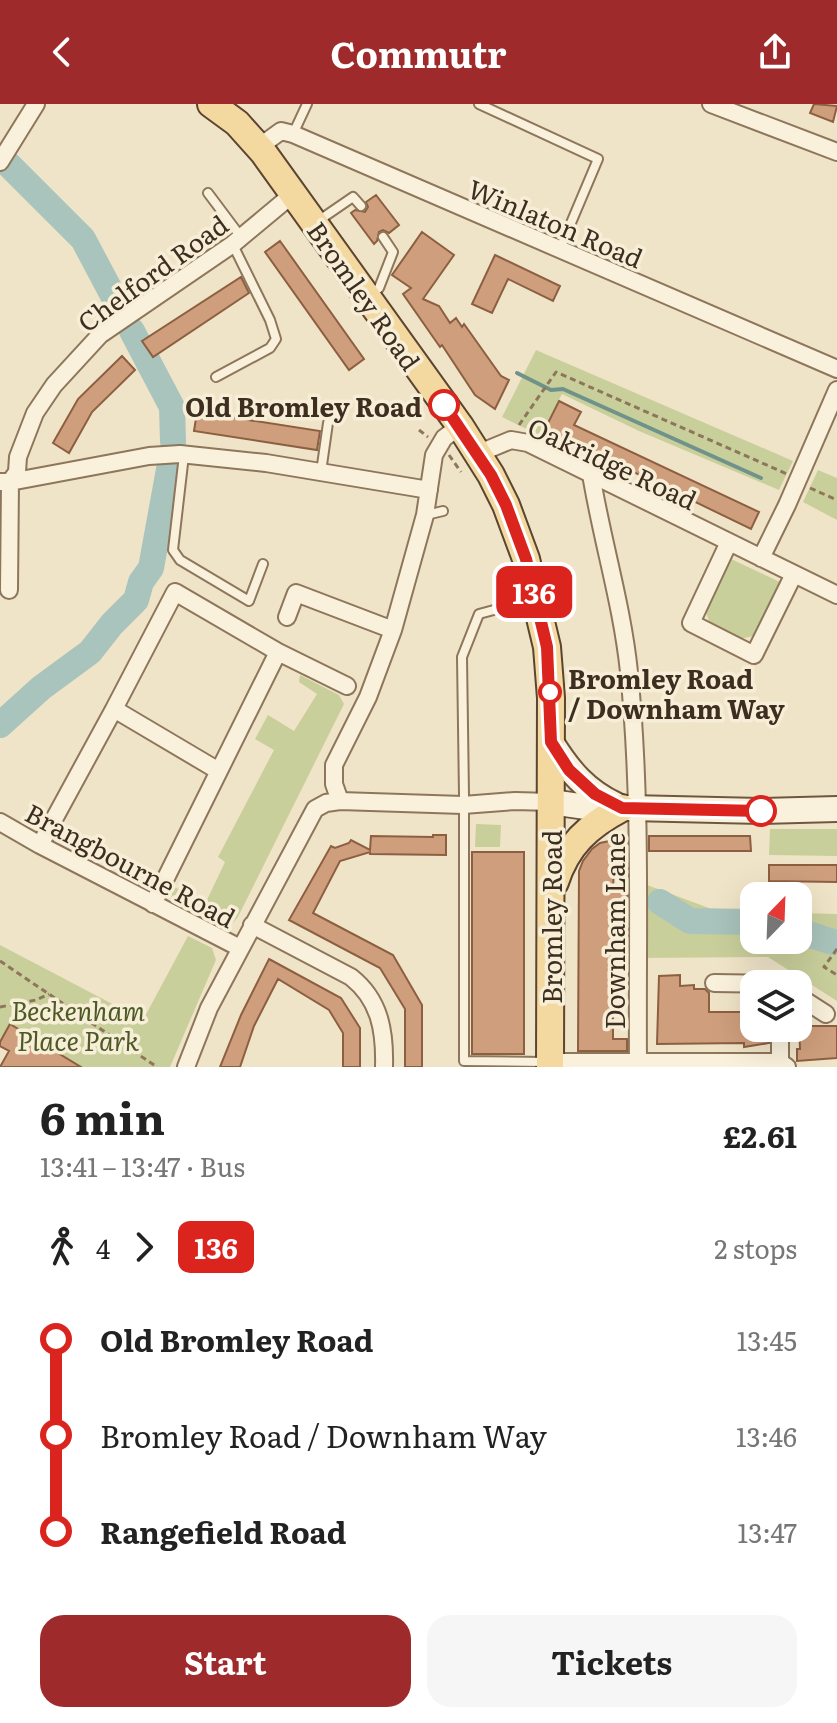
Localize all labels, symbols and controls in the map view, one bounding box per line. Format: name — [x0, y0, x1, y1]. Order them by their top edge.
text: Commutr — [330, 26, 507, 79]
icon: back — [40, 30, 84, 74]
icon: share — [753, 30, 797, 74]
street label: Winlaton Road — [463, 168, 650, 276]
street label: Chelford Road — [69, 204, 235, 340]
street label: Bromley Road — [299, 212, 431, 378]
place label: Old Bromley Road — [185, 386, 422, 425]
marker: Old Bromley Road — [429, 390, 459, 420]
street label: Oakridge Road — [522, 406, 704, 518]
line badge: 136 — [488, 566, 580, 618]
text: 136 — [512, 571, 556, 613]
place label: Bromley Road / Downham Way — [568, 658, 785, 727]
marker: Bromley Road / Downham Way — [539, 681, 561, 703]
street label: Brangbourne Road — [19, 792, 243, 936]
unlabelled marker — [746, 796, 776, 826]
street label: Bromley Road — [531, 830, 570, 1004]
street label: Downham Lane — [594, 833, 633, 1029]
north arrow — [740, 882, 812, 954]
map controls — [740, 882, 812, 1042]
button: layers — [740, 970, 812, 1042]
park label: Beckenham Place Park — [11, 990, 145, 1059]
text: 6 min — [40, 1083, 165, 1149]
text: £2.61 — [723, 1113, 797, 1157]
text: 13:41 – 13:47 · Bus — [40, 1146, 245, 1185]
icon: walk — [40, 1225, 84, 1269]
icon: forward — [122, 1225, 166, 1269]
text: 136 — [194, 1226, 238, 1268]
text: 4 — [96, 1228, 110, 1267]
text: 2 stops — [714, 1228, 797, 1267]
text: Old Bromley Road — [100, 1317, 373, 1361]
text: 13:45 — [737, 1320, 797, 1359]
text: Bromley Road / Downham Way — [100, 1413, 547, 1457]
text: 13:46 — [736, 1416, 797, 1455]
text: Rangefield Road — [100, 1509, 347, 1553]
text: 13:47 — [738, 1512, 797, 1551]
button: Start — [40, 1615, 411, 1707]
button: Tickets — [427, 1615, 797, 1707]

